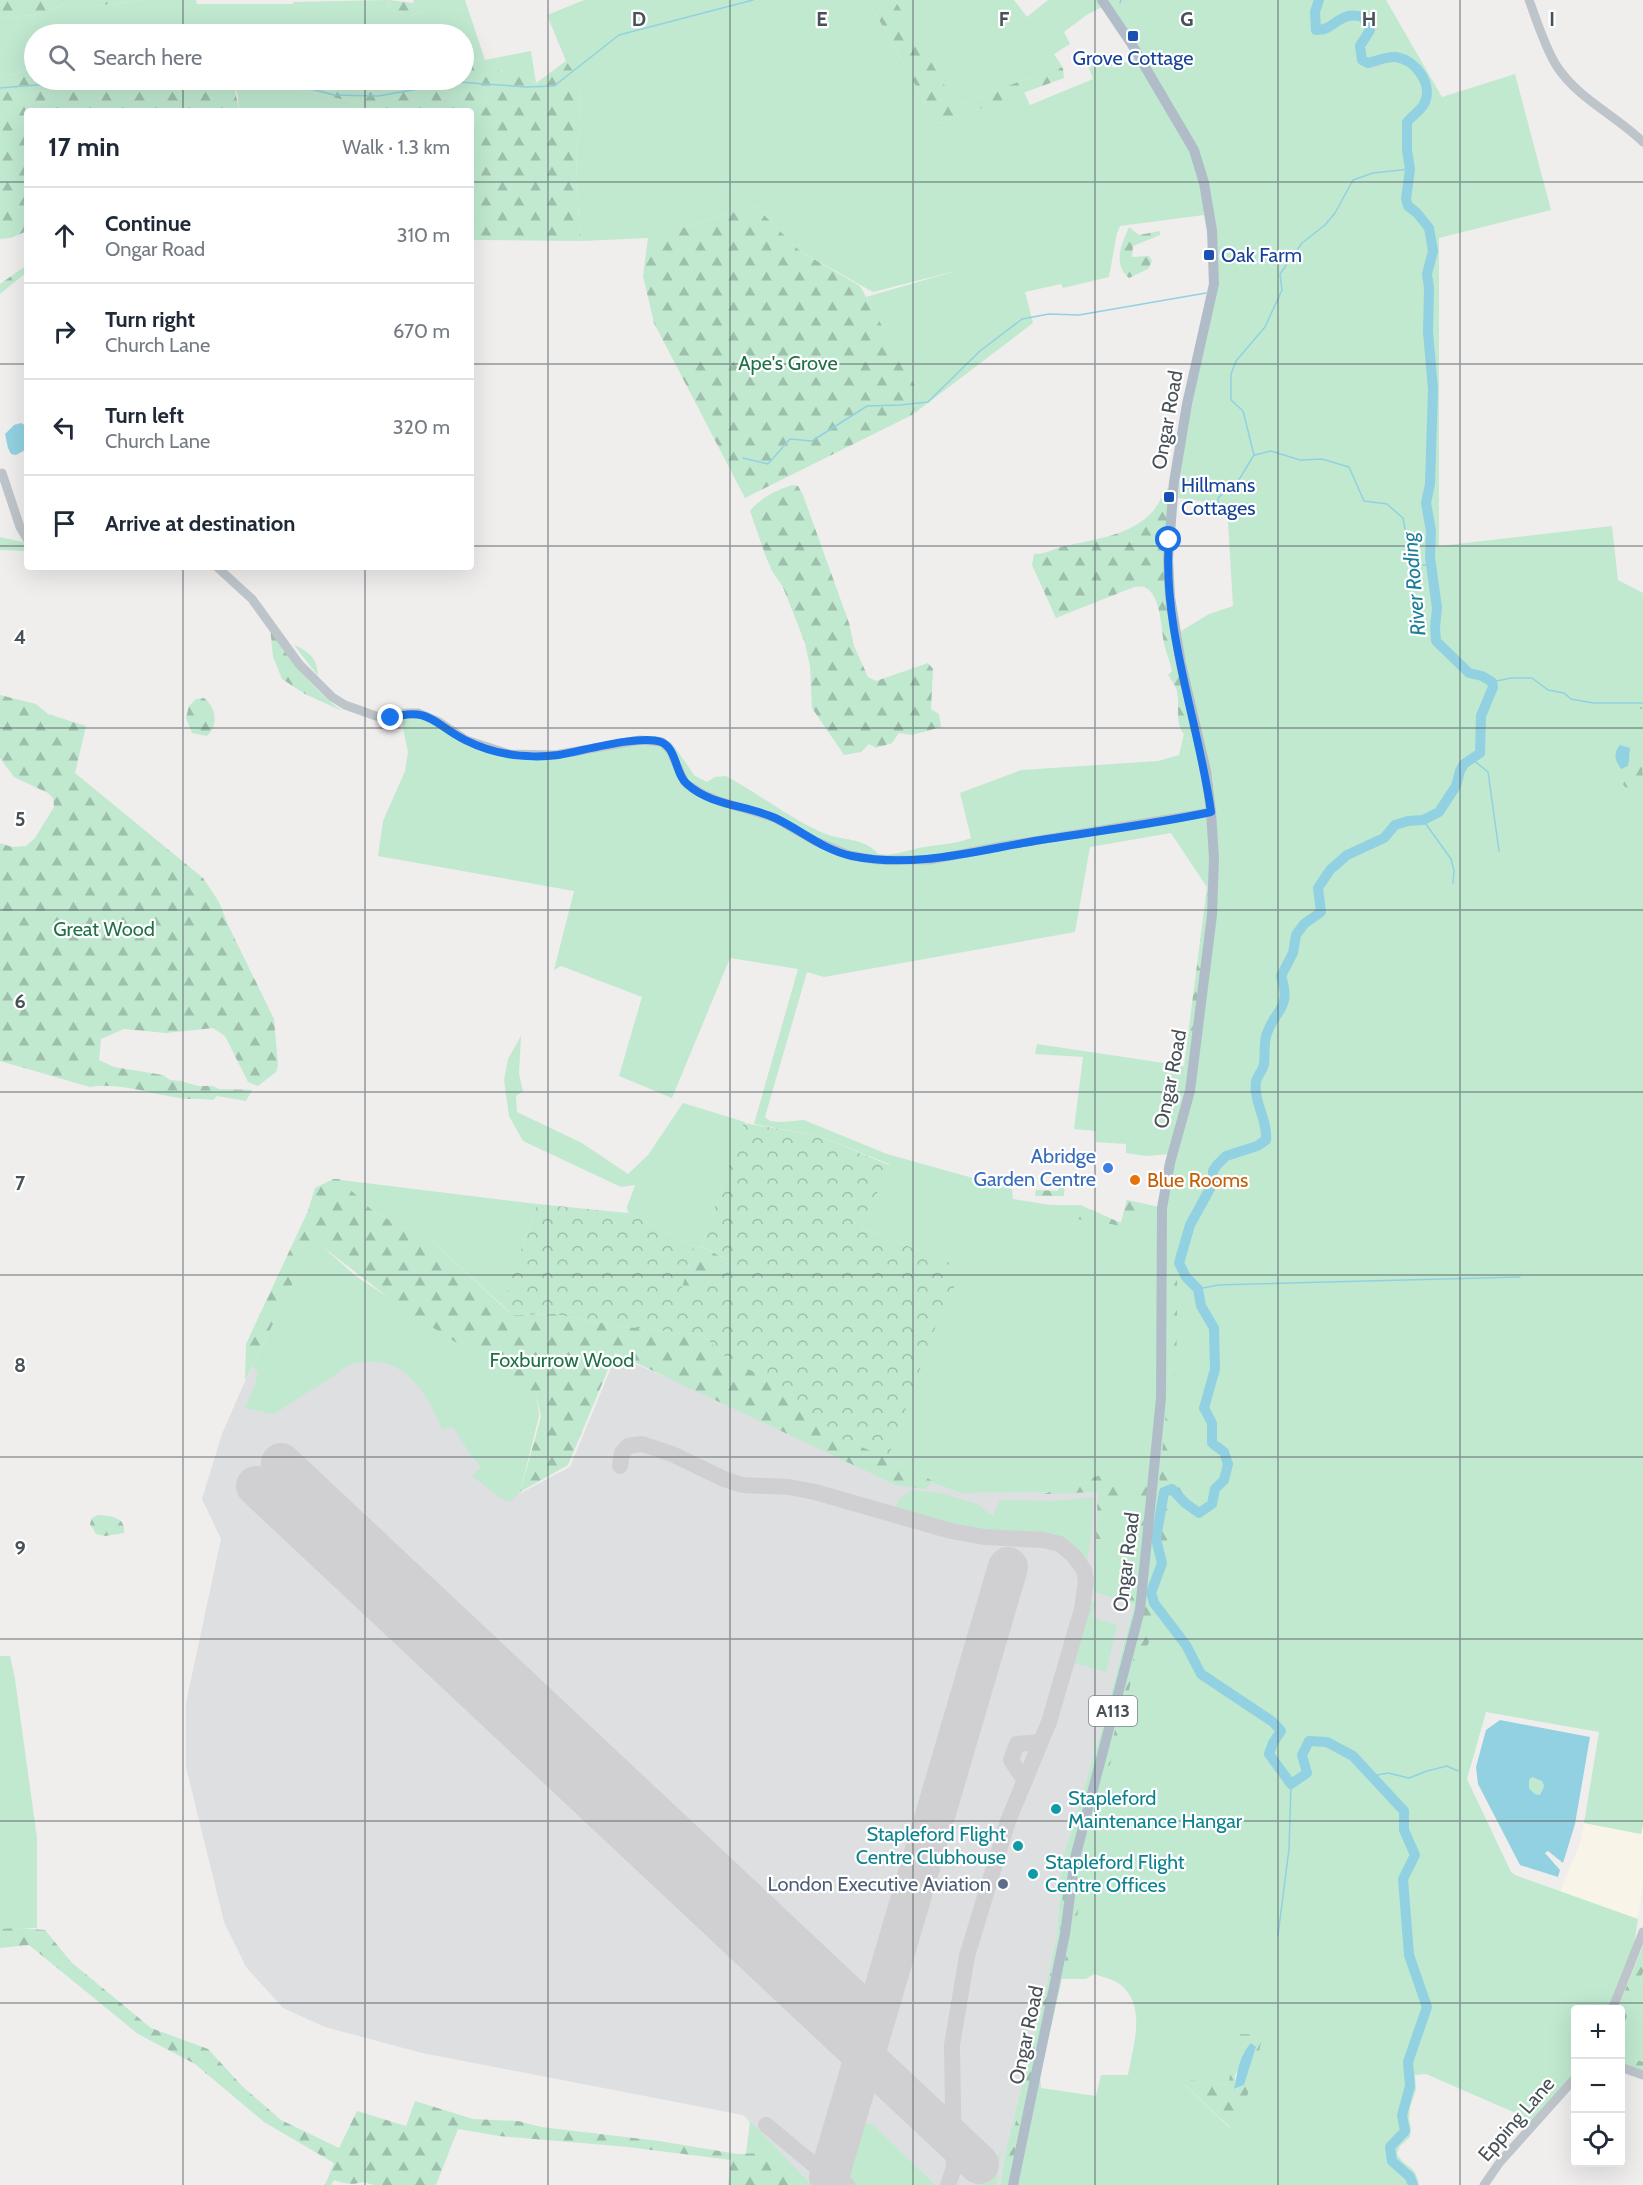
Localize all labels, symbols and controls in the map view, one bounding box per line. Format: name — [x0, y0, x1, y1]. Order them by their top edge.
text: D — [632, 7, 646, 31]
text: E — [816, 7, 828, 31]
text: F — [999, 7, 1010, 31]
text: G — [1180, 7, 1194, 31]
text: H — [1362, 7, 1376, 31]
text: I — [1549, 7, 1555, 31]
search box — [24, 24, 474, 90]
marker: Grove Cottage — [1126, 29, 1140, 43]
icon: search — [45, 41, 78, 74]
text: Search here — [93, 44, 202, 71]
place label: Grove Cottage — [1073, 46, 1193, 70]
text: 17 min — [48, 131, 120, 163]
text: Walk · 1.3 km — [342, 135, 450, 159]
text: Continue — [105, 210, 191, 237]
icon: ahead — [48, 219, 81, 252]
text: 310 m — [397, 223, 450, 247]
text: Ongar Road — [105, 237, 205, 261]
place label: Oak Farm — [1221, 243, 1302, 267]
marker: Oak Farm — [1202, 248, 1216, 262]
text: Turn right — [105, 306, 195, 333]
icon: right — [48, 315, 81, 348]
text: 670 m — [393, 319, 450, 343]
text: Church Lane — [105, 333, 210, 357]
park label: Ape's Grove — [738, 351, 838, 375]
street label: Ongar Road — [1146, 369, 1188, 471]
text: Turn left — [105, 402, 184, 429]
icon: left — [48, 411, 81, 444]
text: 320 m — [393, 415, 450, 439]
text: Church Lane — [105, 429, 210, 453]
place label: Hillmans Cottages — [1181, 473, 1255, 520]
marker: Hillmans Cottages — [1162, 490, 1176, 504]
icon: arrive — [48, 507, 81, 540]
text: Arrive at destination — [105, 510, 295, 537]
route start — [1155, 526, 1181, 552]
water label: River Roding — [1396, 530, 1430, 637]
text: 4 — [14, 625, 26, 649]
route end — [377, 704, 403, 730]
text: 5 — [15, 807, 25, 831]
park label: Great Wood — [53, 917, 155, 941]
text: 6 — [14, 989, 26, 1013]
street label: Ongar Road — [1149, 1028, 1191, 1130]
place label: Abridge Garden Centre — [974, 1144, 1096, 1191]
marker: Abridge Garden Centre — [1101, 1161, 1115, 1175]
place label: Blue Rooms — [1147, 1168, 1248, 1192]
text: 7 — [15, 1171, 26, 1195]
marker: Blue Rooms — [1128, 1173, 1142, 1187]
park label: Foxburrow Wood — [490, 1348, 634, 1372]
text: 8 — [14, 1353, 26, 1377]
street label: Ongar Road — [1108, 1511, 1144, 1613]
text: 9 — [14, 1536, 26, 1560]
road number: A113 — [1089, 1696, 1137, 1726]
place label: Stapleford Maintenance Hangar — [1068, 1786, 1243, 1833]
marker: Stapleford Maintenance Hangar — [1049, 1802, 1063, 1816]
place label: Stapleford Flight Centre Clubhouse — [856, 1822, 1006, 1869]
marker: Stapleford Flight Centre Clubhouse — [1011, 1839, 1025, 1853]
place label: Stapleford Flight Centre Offices — [1045, 1850, 1185, 1897]
marker: Stapleford Flight Centre Offices — [1026, 1867, 1040, 1881]
place label: London Executive Aviation — [768, 1872, 991, 1896]
marker: London Executive Aviation — [996, 1877, 1010, 1891]
street label: Ongar Road — [1004, 1983, 1048, 2087]
map controls — [1571, 2005, 1625, 2167]
button: + — [1571, 2005, 1625, 2059]
button: − — [1571, 2059, 1625, 2113]
street label: Epping Lane — [1473, 2072, 1559, 2166]
button: locate — [1571, 2113, 1625, 2167]

